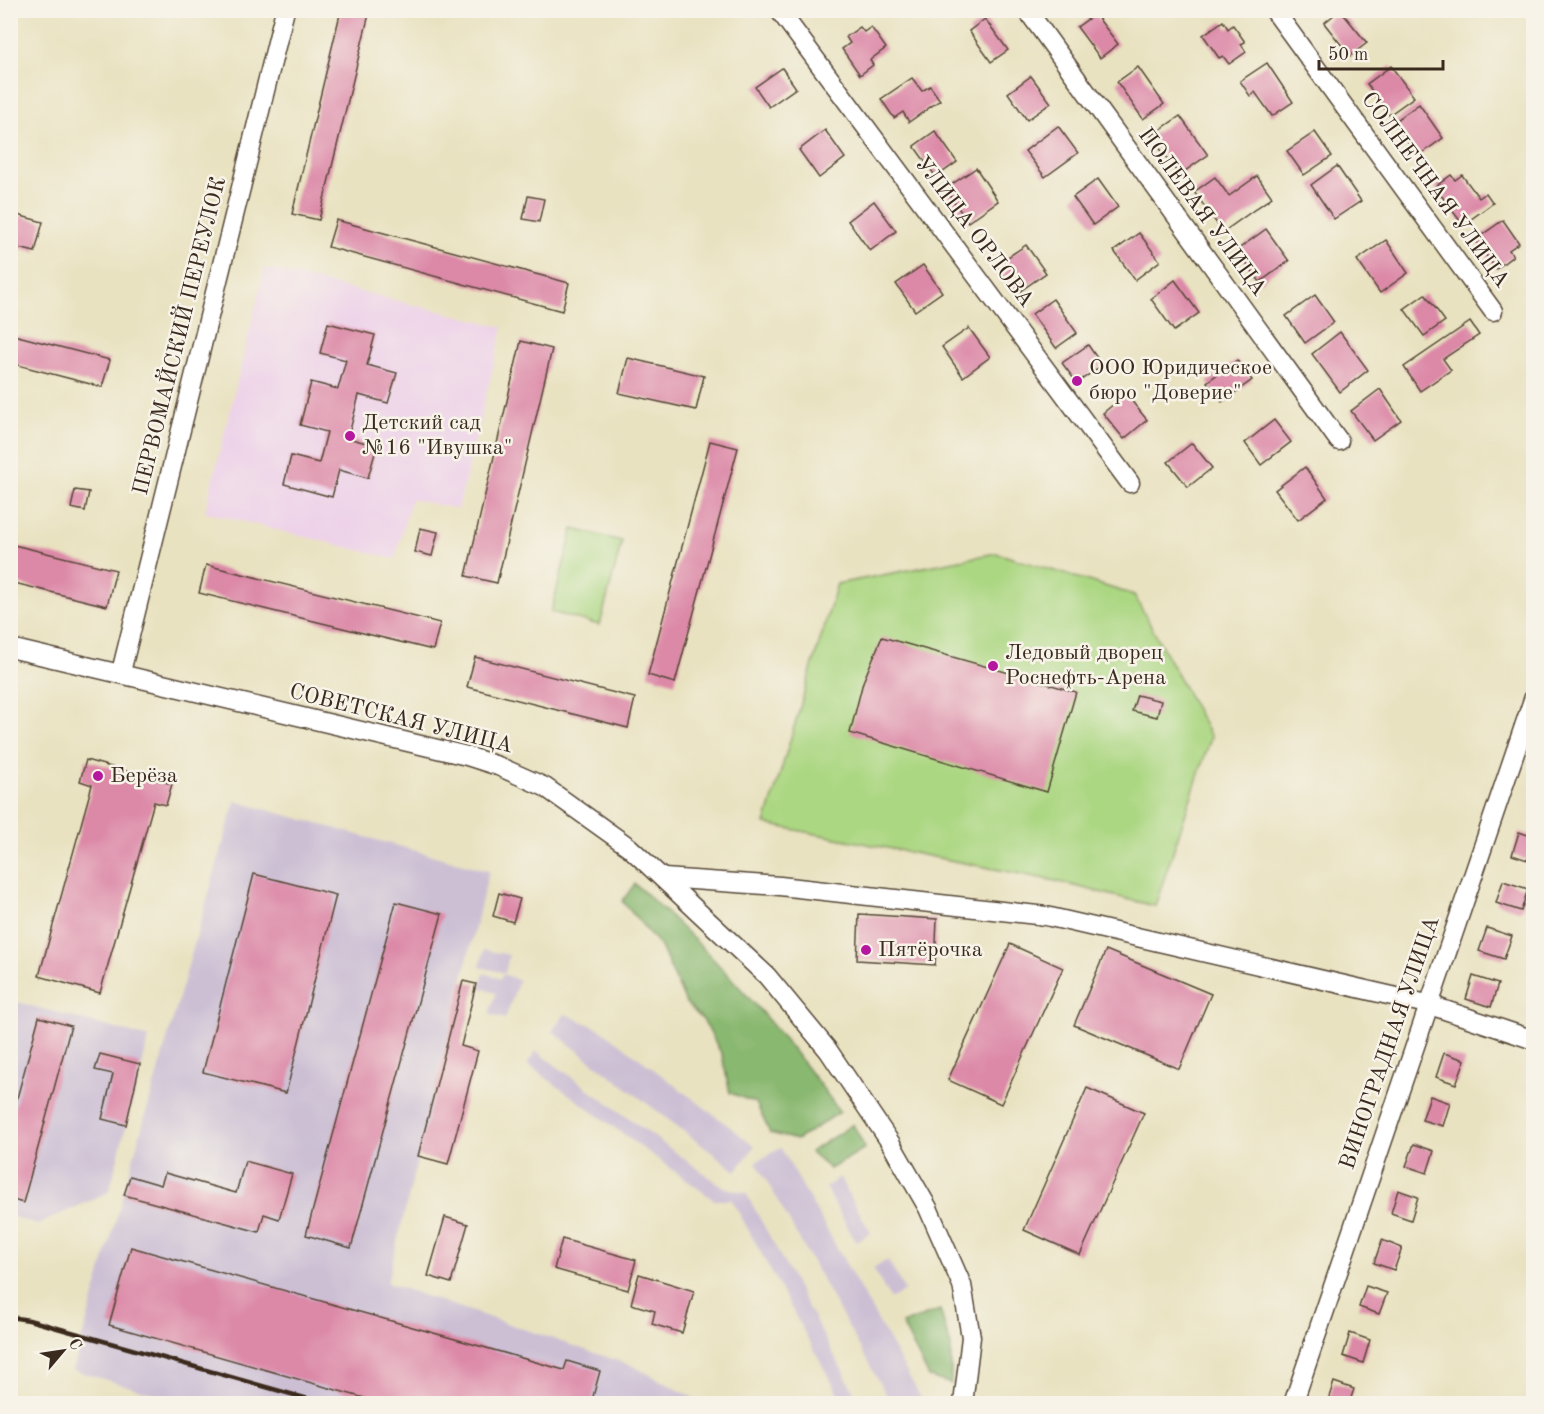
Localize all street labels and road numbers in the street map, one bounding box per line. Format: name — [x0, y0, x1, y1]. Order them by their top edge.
street label: СОЛНЕЧНАЯ УЛИЦА — [1357, 88, 1513, 292]
street label: ПОЛЕВАЯ УЛИЦА — [1134, 124, 1270, 300]
street label: УЛИЦА ОРЛОВА — [910, 153, 1038, 312]
street label: ПЕРВОМАЙСКИЙ ПЕРЕУЛОК — [126, 174, 230, 497]
street label: СОВЕТСКАЯ УЛИЦА — [287, 681, 515, 757]
street label: ВИНОГРАДНАЯ УЛИЦА — [1336, 914, 1444, 1172]

